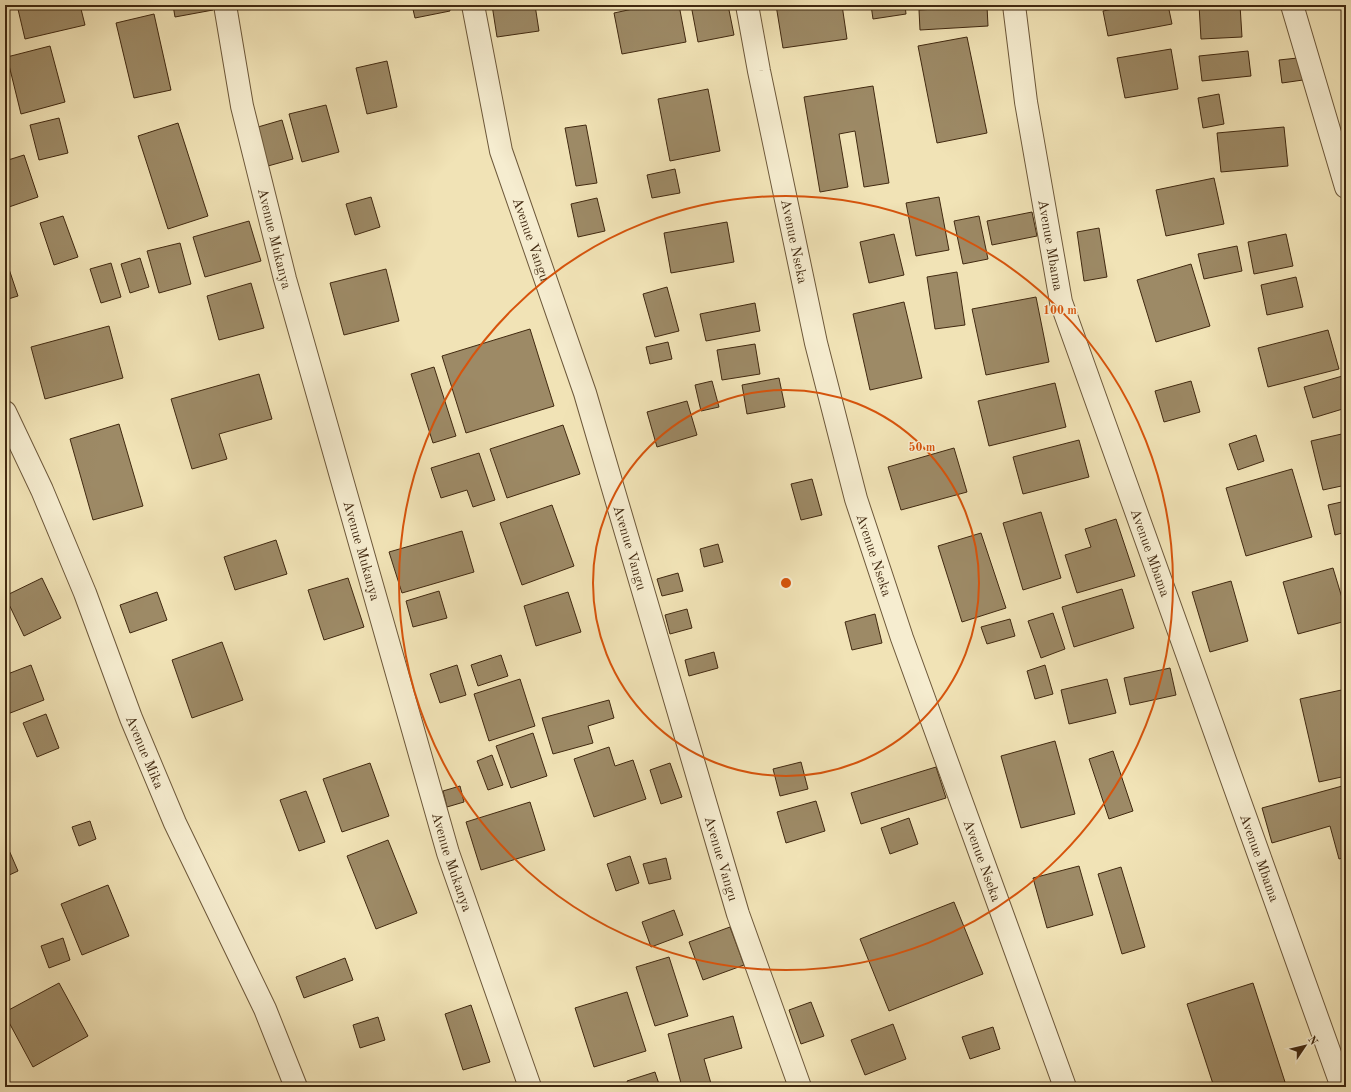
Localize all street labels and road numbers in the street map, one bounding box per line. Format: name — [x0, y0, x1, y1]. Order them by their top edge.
street label: Avenue Mukanya — [255, 187, 294, 291]
street label: Avenue Vangu — [510, 196, 552, 284]
street label: Avenue Nseka — [778, 198, 809, 285]
street label: Avenue Mbama — [1035, 199, 1065, 292]
street label: Avenue Mukanya — [340, 499, 382, 603]
street label: Avenue Vangu — [610, 504, 649, 592]
street label: Avenue Mbama — [1128, 507, 1172, 599]
street label: Avenue Nseka — [853, 512, 894, 598]
street label: Avenue Mika — [123, 714, 166, 791]
street label: Avenue Mukanya — [429, 811, 474, 914]
street label: Avenue Mbama — [1237, 812, 1281, 904]
street label: Avenue Vangu — [702, 815, 740, 903]
street label: Avenue Nseka — [961, 818, 1003, 904]

